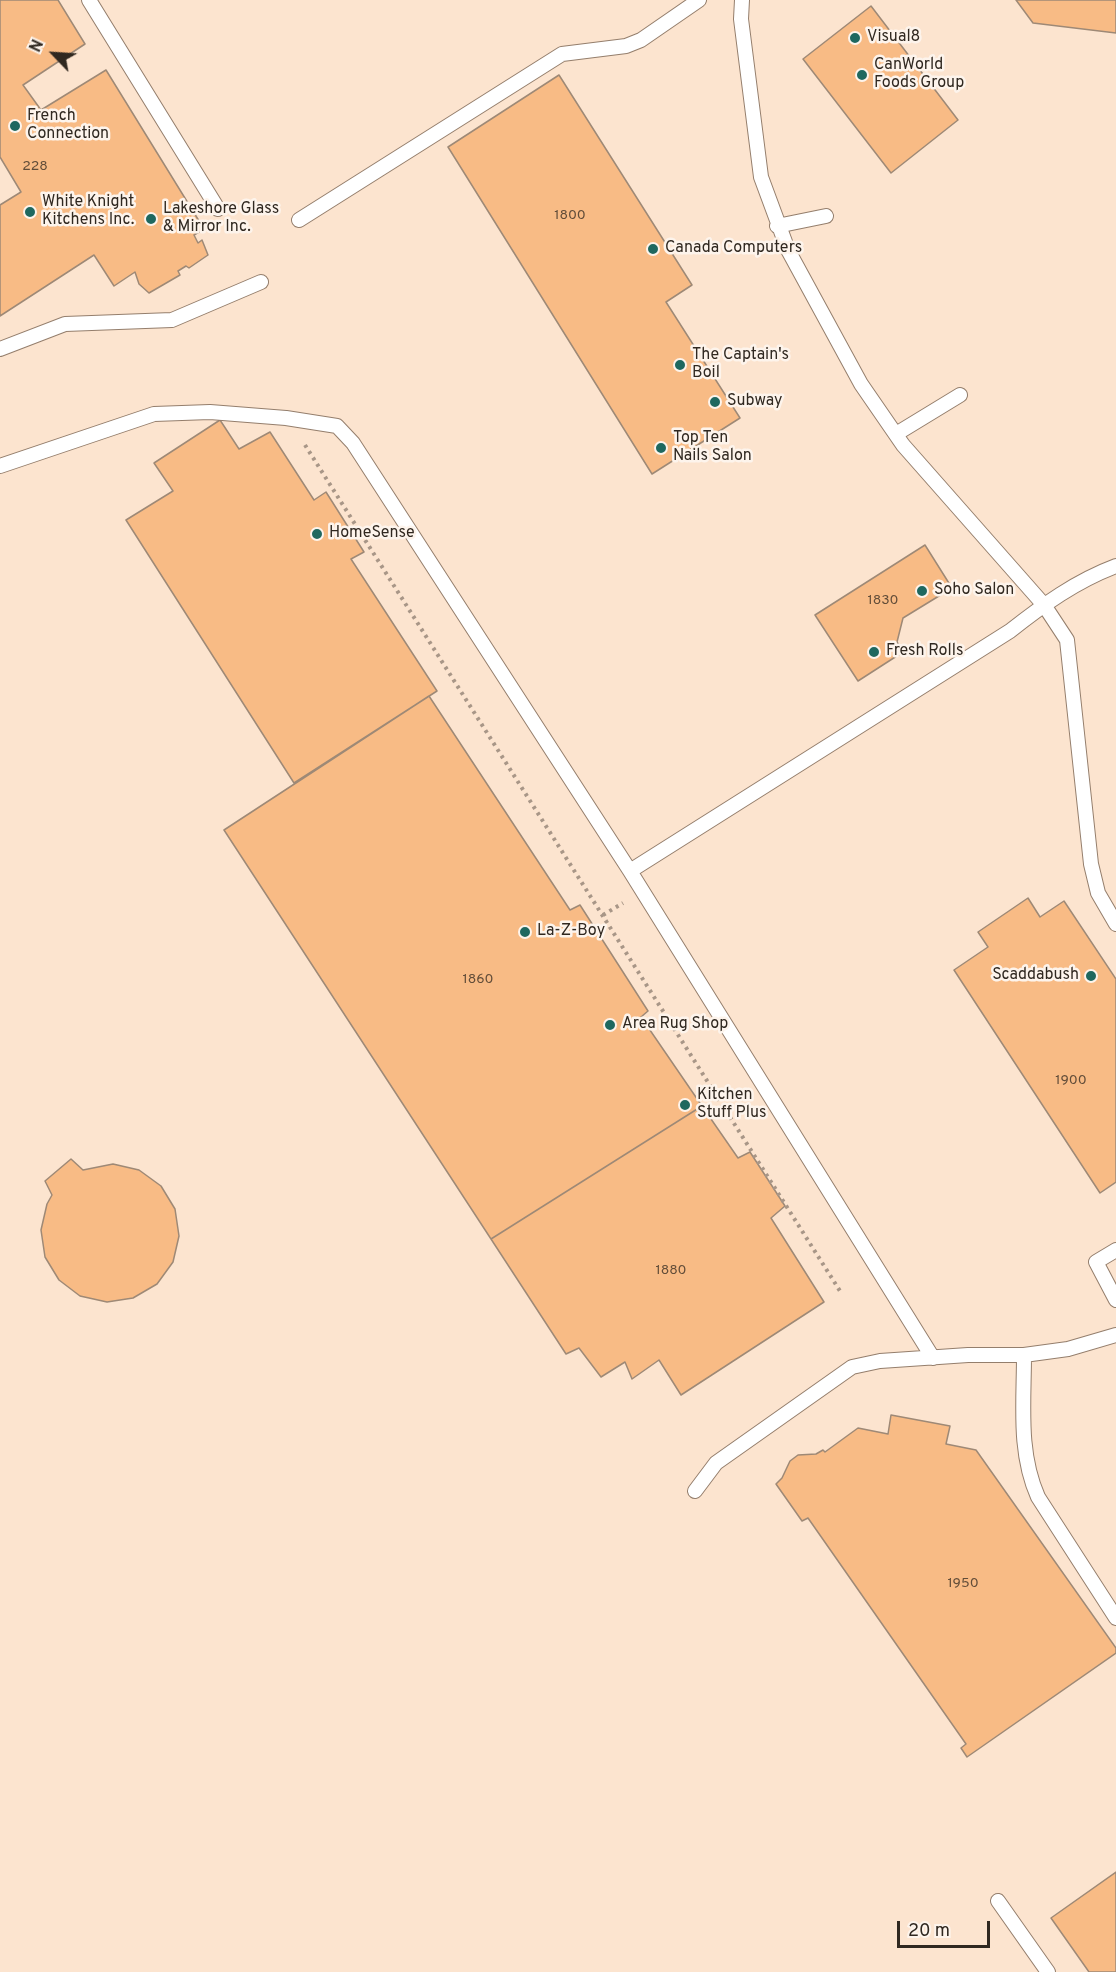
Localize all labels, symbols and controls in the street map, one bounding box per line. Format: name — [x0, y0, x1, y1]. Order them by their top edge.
north arrow — [24, 24, 84, 84]
place label: Visual8 — [867, 28, 920, 48]
marker: Visual8 — [848, 31, 862, 45]
text: N — [26, 37, 49, 56]
place label: CanWorld Foods Group — [874, 56, 964, 94]
marker: CanWorld Foods Group — [855, 68, 869, 82]
place label: French Connection — [27, 107, 109, 145]
marker: French Connection — [8, 119, 22, 133]
house number: 228 — [22, 159, 48, 175]
place label: White Knight Kitchens Inc. — [42, 193, 134, 231]
place label: Lakeshore Glass & Mirror Inc. — [163, 200, 279, 238]
marker: White Knight Kitchens Inc. — [23, 205, 37, 219]
house number: 1800 — [554, 208, 586, 224]
marker: Lakeshore Glass & Mirror Inc. — [144, 212, 158, 226]
place label: Canada Computers — [665, 239, 802, 259]
marker: Canada Computers — [646, 242, 660, 256]
place label: The Captain's Boil — [692, 346, 789, 384]
marker: The Captain's Boil — [673, 358, 687, 372]
place label: Subway — [727, 392, 783, 412]
marker: Subway — [708, 395, 722, 409]
place label: Top Ten Nails Salon — [673, 429, 752, 467]
marker: Top Ten Nails Salon — [654, 441, 668, 455]
place label: HomeSense — [329, 524, 415, 544]
marker: HomeSense — [310, 527, 324, 541]
place label: Soho Salon — [934, 581, 1014, 601]
marker: Soho Salon — [915, 584, 929, 598]
house number: 1830 — [867, 593, 899, 609]
place label: Fresh Rolls — [886, 642, 963, 662]
marker: Fresh Rolls — [867, 645, 881, 659]
place label: La-Z-Boy — [537, 922, 605, 942]
marker: La-Z-Boy — [518, 925, 532, 939]
place label: Scaddabush — [992, 966, 1079, 986]
marker: Scaddabush — [1084, 969, 1098, 983]
house number: 1860 — [462, 972, 494, 988]
place label: Area Rug Shop — [622, 1015, 728, 1035]
marker: Area Rug Shop — [603, 1018, 617, 1032]
house number: 1900 — [1055, 1073, 1087, 1089]
place label: Kitchen Stuff Plus — [697, 1086, 766, 1124]
marker: Kitchen Stuff Plus — [678, 1098, 692, 1112]
house number: 1880 — [655, 1263, 687, 1279]
house number: 1950 — [947, 1576, 979, 1592]
scale bar — [900, 1909, 993, 1947]
text: 20 m — [908, 1920, 950, 1943]

